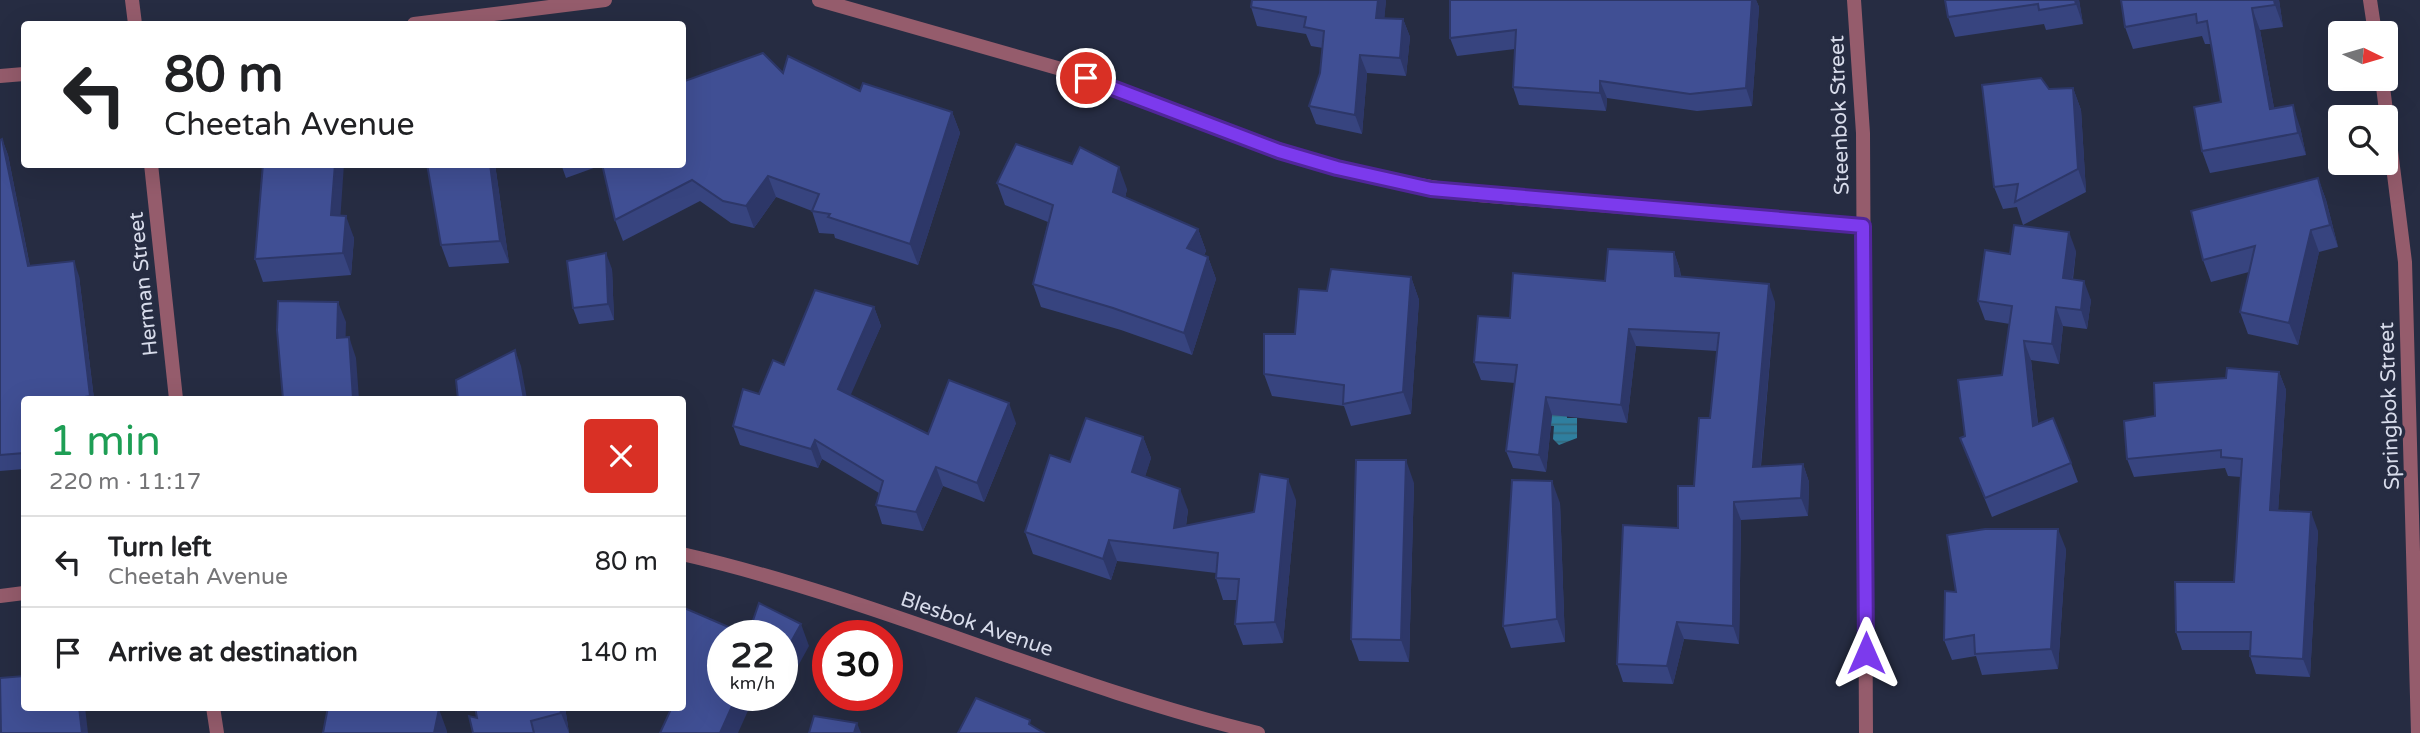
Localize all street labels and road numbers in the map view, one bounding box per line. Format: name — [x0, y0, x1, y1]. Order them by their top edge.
street label: Steenbok Street — [1824, 35, 1855, 195]
street label: Herman Street — [123, 211, 163, 357]
street label: Springbok Street — [2374, 321, 2405, 491]
street label: Blesbok Avenue — [897, 587, 1057, 662]

